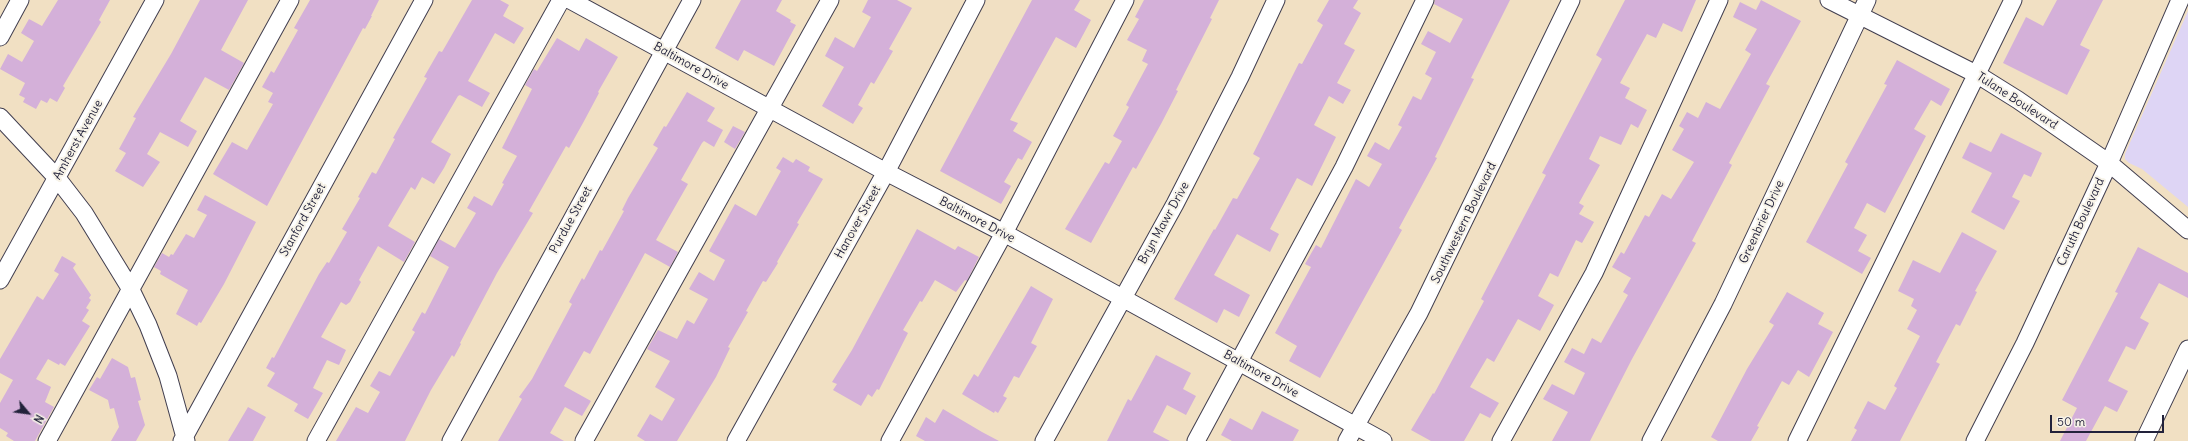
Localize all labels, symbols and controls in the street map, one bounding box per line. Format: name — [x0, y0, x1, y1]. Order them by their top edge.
street label: Baltimore Drive — [651, 39, 731, 93]
street label: Tulane Boulevard — [1974, 70, 2060, 132]
street label: Amherst Avenue — [50, 98, 106, 182]
street label: Southwestern Boulevard — [1428, 160, 1500, 286]
street label: Caruth Boulevard — [2054, 176, 2108, 268]
street label: Greenbrier Drive — [1736, 178, 1788, 266]
street label: Bryn Mawr Drive — [1136, 180, 1192, 266]
street label: Stanford Street — [277, 181, 329, 259]
street label: Hanover Street — [832, 183, 884, 261]
street label: Purdue Street — [547, 184, 595, 256]
street label: Baltimore Drive — [937, 194, 1017, 246]
street label: Baltimore Drive — [1221, 347, 1301, 401]
north arrow — [8, 393, 48, 433]
scale bar — [2052, 407, 2166, 433]
text: N — [31, 412, 46, 426]
text: 50 m — [2057, 414, 2085, 429]

